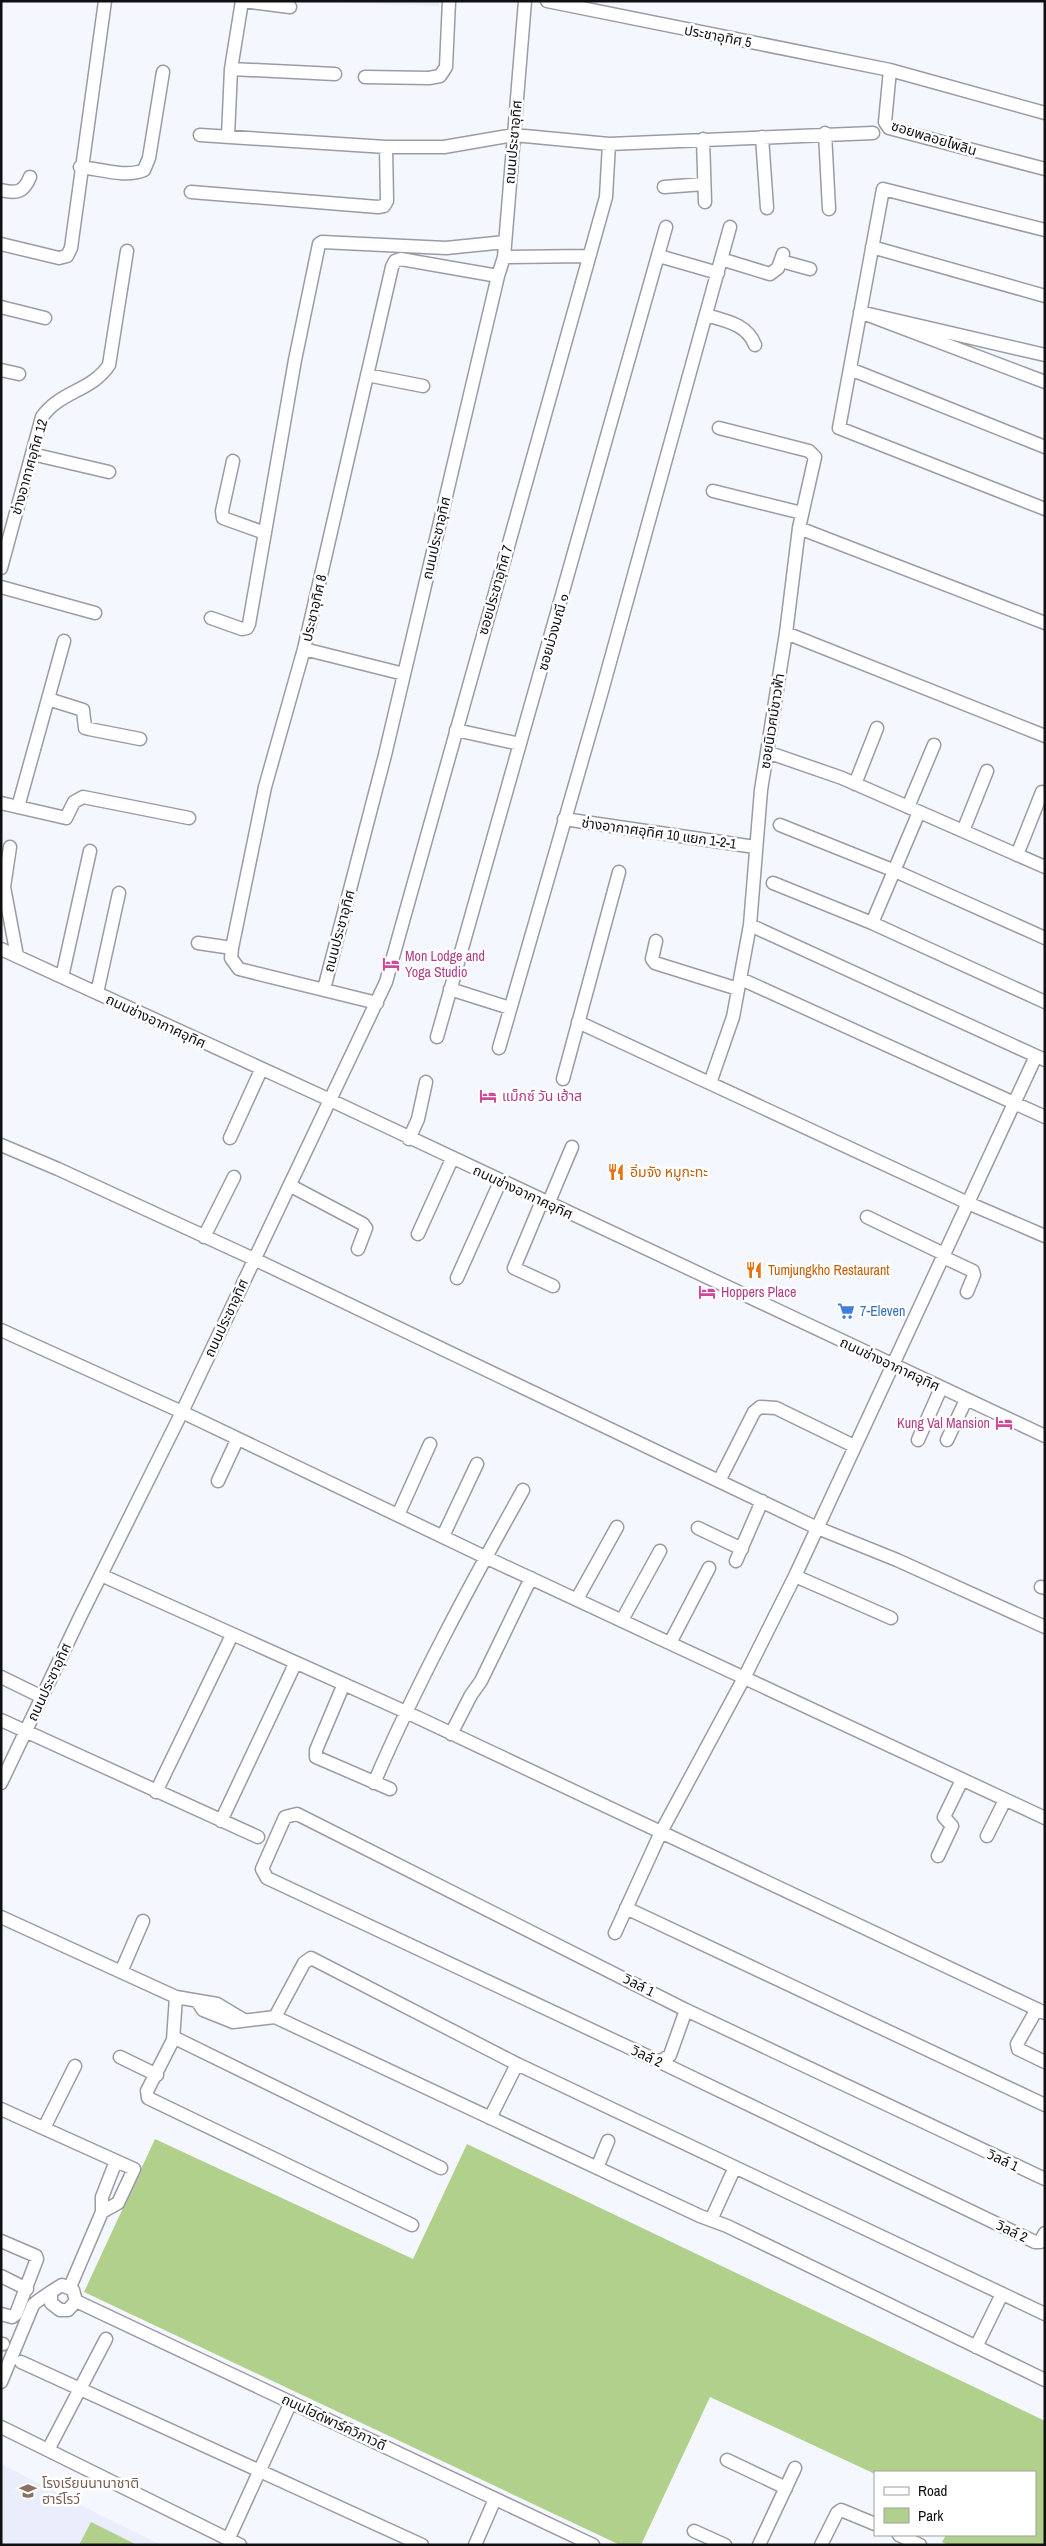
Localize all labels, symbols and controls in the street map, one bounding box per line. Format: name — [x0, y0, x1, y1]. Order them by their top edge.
street label: ประชาอุทิศ 5 — [683, 21, 753, 51]
street label: ถนนประชาอุทิศ — [500, 99, 526, 185]
street label: ซอยพลอยไพลิน — [889, 116, 979, 160]
street label: ช่างอากาศอุทิศ 12 — [7, 417, 51, 517]
street label: ถนนประชาอุทิศ — [418, 495, 454, 581]
street label: ซอยประชาอุทิศ 7 — [474, 543, 516, 637]
street label: ประชาอุทิศ 8 — [298, 573, 330, 643]
street label: ซอยม่วงมณี ๑ — [533, 591, 573, 673]
street label: ซอยนิเวศม์ชาวฟ้า — [756, 672, 788, 770]
street label: ช่างอากาศอุทิศ 10 แยก 1-2-1 — [580, 813, 738, 853]
street label: ถนนประชาอุทิศ — [319, 888, 359, 974]
place label: Mon Lodge and Yoga Studio — [405, 947, 485, 981]
hotel icon: Mon Lodge and Yoga Studio — [381, 954, 401, 974]
street label: ถนนช่างอากาศอุทิศ — [103, 990, 209, 1052]
hotel icon: แม็กซ์ วัน เฮ้าส — [478, 1086, 498, 1106]
place label: แม็กซ์ วัน เฮ้าส — [502, 1087, 582, 1105]
street label: ถนนช่างอากาศอุทิศ — [470, 1161, 576, 1223]
restaurant icon: อิ่มจัง หมูกะทะ — [606, 1162, 626, 1182]
place label: อิ่มจัง หมูกะทะ — [630, 1163, 708, 1181]
restaurant icon: Tumjungkho Restaurant — [744, 1260, 764, 1280]
place label: Tumjungkho Restaurant — [768, 1261, 890, 1279]
street label: ถนนประชาอุทิศ — [200, 1276, 252, 1360]
hotel icon: Hoppers Place — [697, 1282, 717, 1302]
place label: Hoppers Place — [721, 1283, 796, 1301]
supermarket icon: 7-Eleven — [836, 1301, 856, 1321]
place label: 7-Eleven — [860, 1302, 905, 1320]
street label: ถนนช่างอากาศอุทิศ — [837, 1333, 943, 1395]
hotel icon: Kung Val Mansion — [994, 1413, 1014, 1433]
place label: Kung Val Mansion — [897, 1414, 990, 1432]
street label: ถนนประชาอุทิศ — [23, 1640, 75, 1724]
street label: วิลล์ 1 — [620, 1969, 658, 2001]
street label: วิลล์ 2 — [628, 2041, 666, 2071]
street label: วิลล์ 1 — [984, 2145, 1022, 2175]
street label: วิลล์ 2 — [993, 2215, 1031, 2246]
street label: ถนนไฮด์พาร์ควิภาวดี — [279, 2390, 389, 2454]
legend — [874, 2471, 1036, 2536]
place label: โรงเรียนนานาชาติ ฮาร์โรว์ — [42, 2474, 139, 2508]
text: Road — [918, 2480, 947, 2501]
school or university icon: โรงเรียนนานาชาติ ฮาร์โรว์ — [18, 2481, 38, 2501]
text: Park — [918, 2505, 944, 2526]

